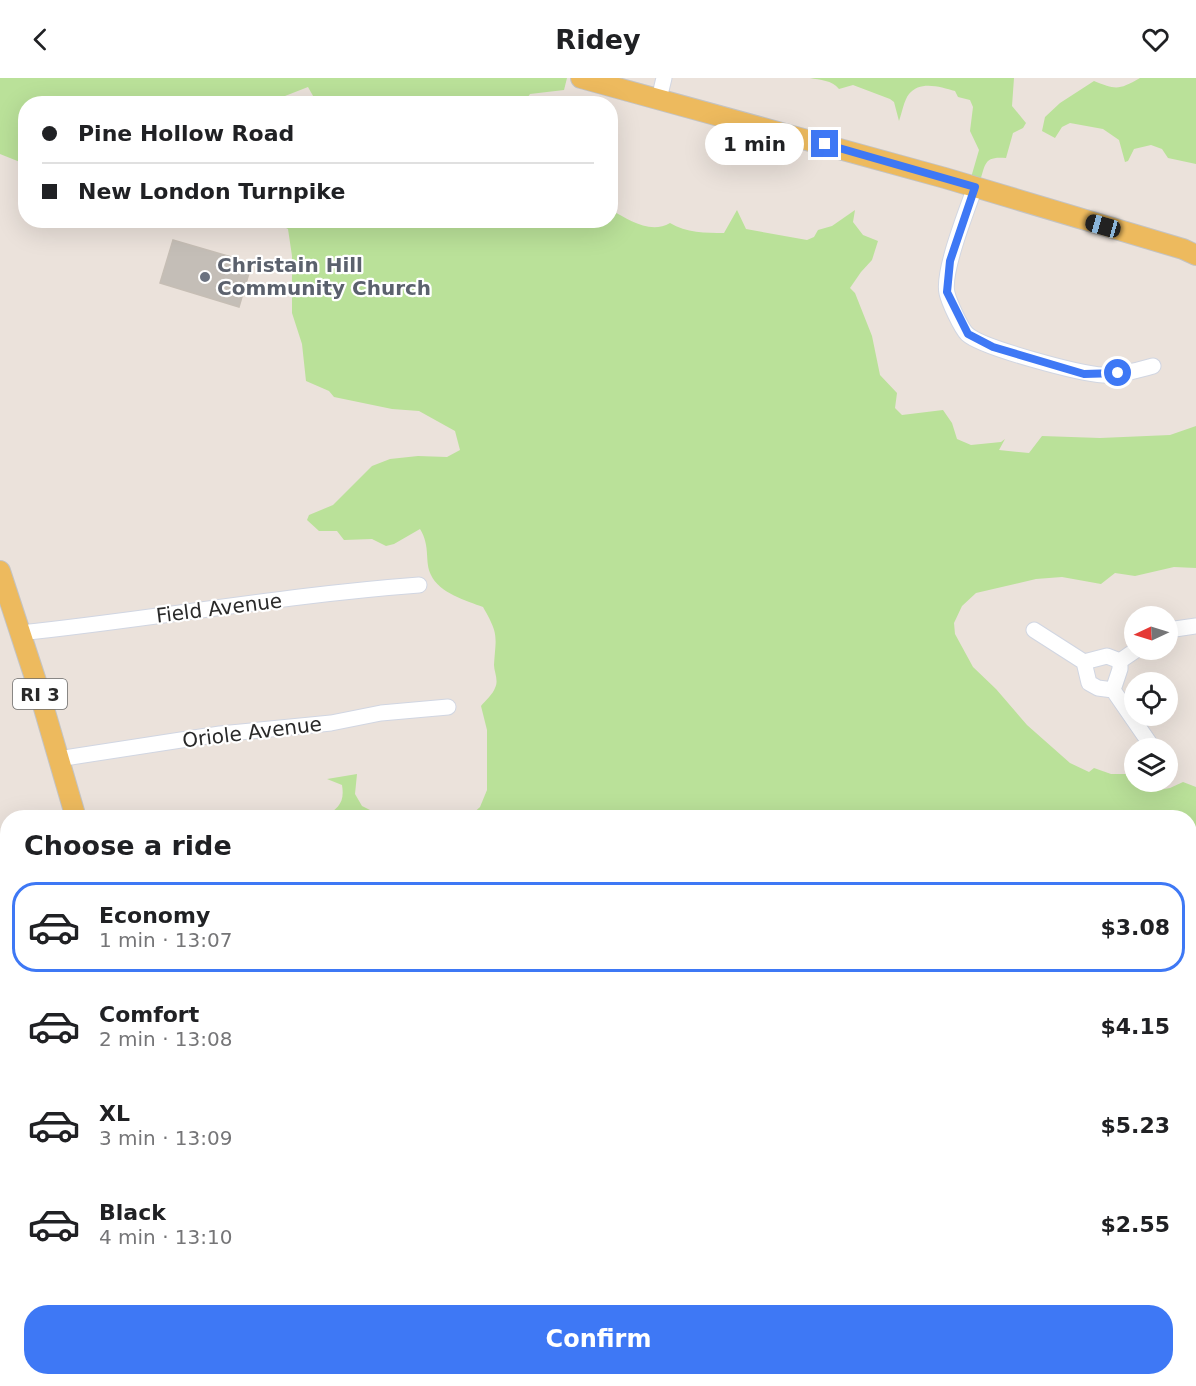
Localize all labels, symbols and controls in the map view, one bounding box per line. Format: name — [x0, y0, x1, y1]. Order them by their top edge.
icon: back — [24, 23, 57, 56]
icon: heart — [1139, 23, 1172, 56]
text: Ridey — [555, 24, 641, 55]
text: Pine Hollow Road — [78, 121, 294, 146]
callout: 1 min — [705, 123, 804, 165]
route end — [811, 130, 838, 157]
text: 1 min — [723, 132, 786, 156]
text: New London Turnpike — [78, 179, 345, 204]
car — [1083, 212, 1123, 240]
place label: Christain Hill Community Church — [217, 253, 431, 300]
marker: Christain Hill Community Church — [198, 270, 212, 284]
route start — [1104, 359, 1131, 386]
street label: Field Avenue — [155, 588, 283, 628]
north arrow — [1124, 606, 1178, 660]
map controls — [1124, 606, 1178, 792]
button: locate — [1124, 672, 1178, 726]
road number: RI 3 — [13, 679, 67, 709]
street label: Oriole Avenue — [181, 712, 323, 752]
button: layers — [1124, 738, 1178, 792]
text: Choose a ride — [24, 830, 232, 861]
icon: car — [27, 900, 81, 954]
text: Economy — [99, 903, 210, 928]
text: $3.08 — [1100, 915, 1170, 940]
text: 1 min · 13:07 — [99, 928, 233, 952]
icon: car — [27, 999, 81, 1053]
text: Comfort — [99, 1002, 199, 1027]
text: $4.15 — [1100, 1014, 1170, 1039]
text: 2 min · 13:08 — [99, 1027, 233, 1051]
icon: car — [27, 1098, 81, 1152]
text: XL — [99, 1101, 130, 1126]
text: $5.23 — [1100, 1113, 1170, 1138]
text: 3 min · 13:09 — [99, 1126, 233, 1150]
icon: car — [27, 1197, 81, 1251]
text: Black — [99, 1200, 166, 1225]
text: $2.55 — [1100, 1212, 1170, 1237]
text: 4 min · 13:10 — [99, 1225, 233, 1249]
button: Confirm — [24, 1305, 1173, 1374]

